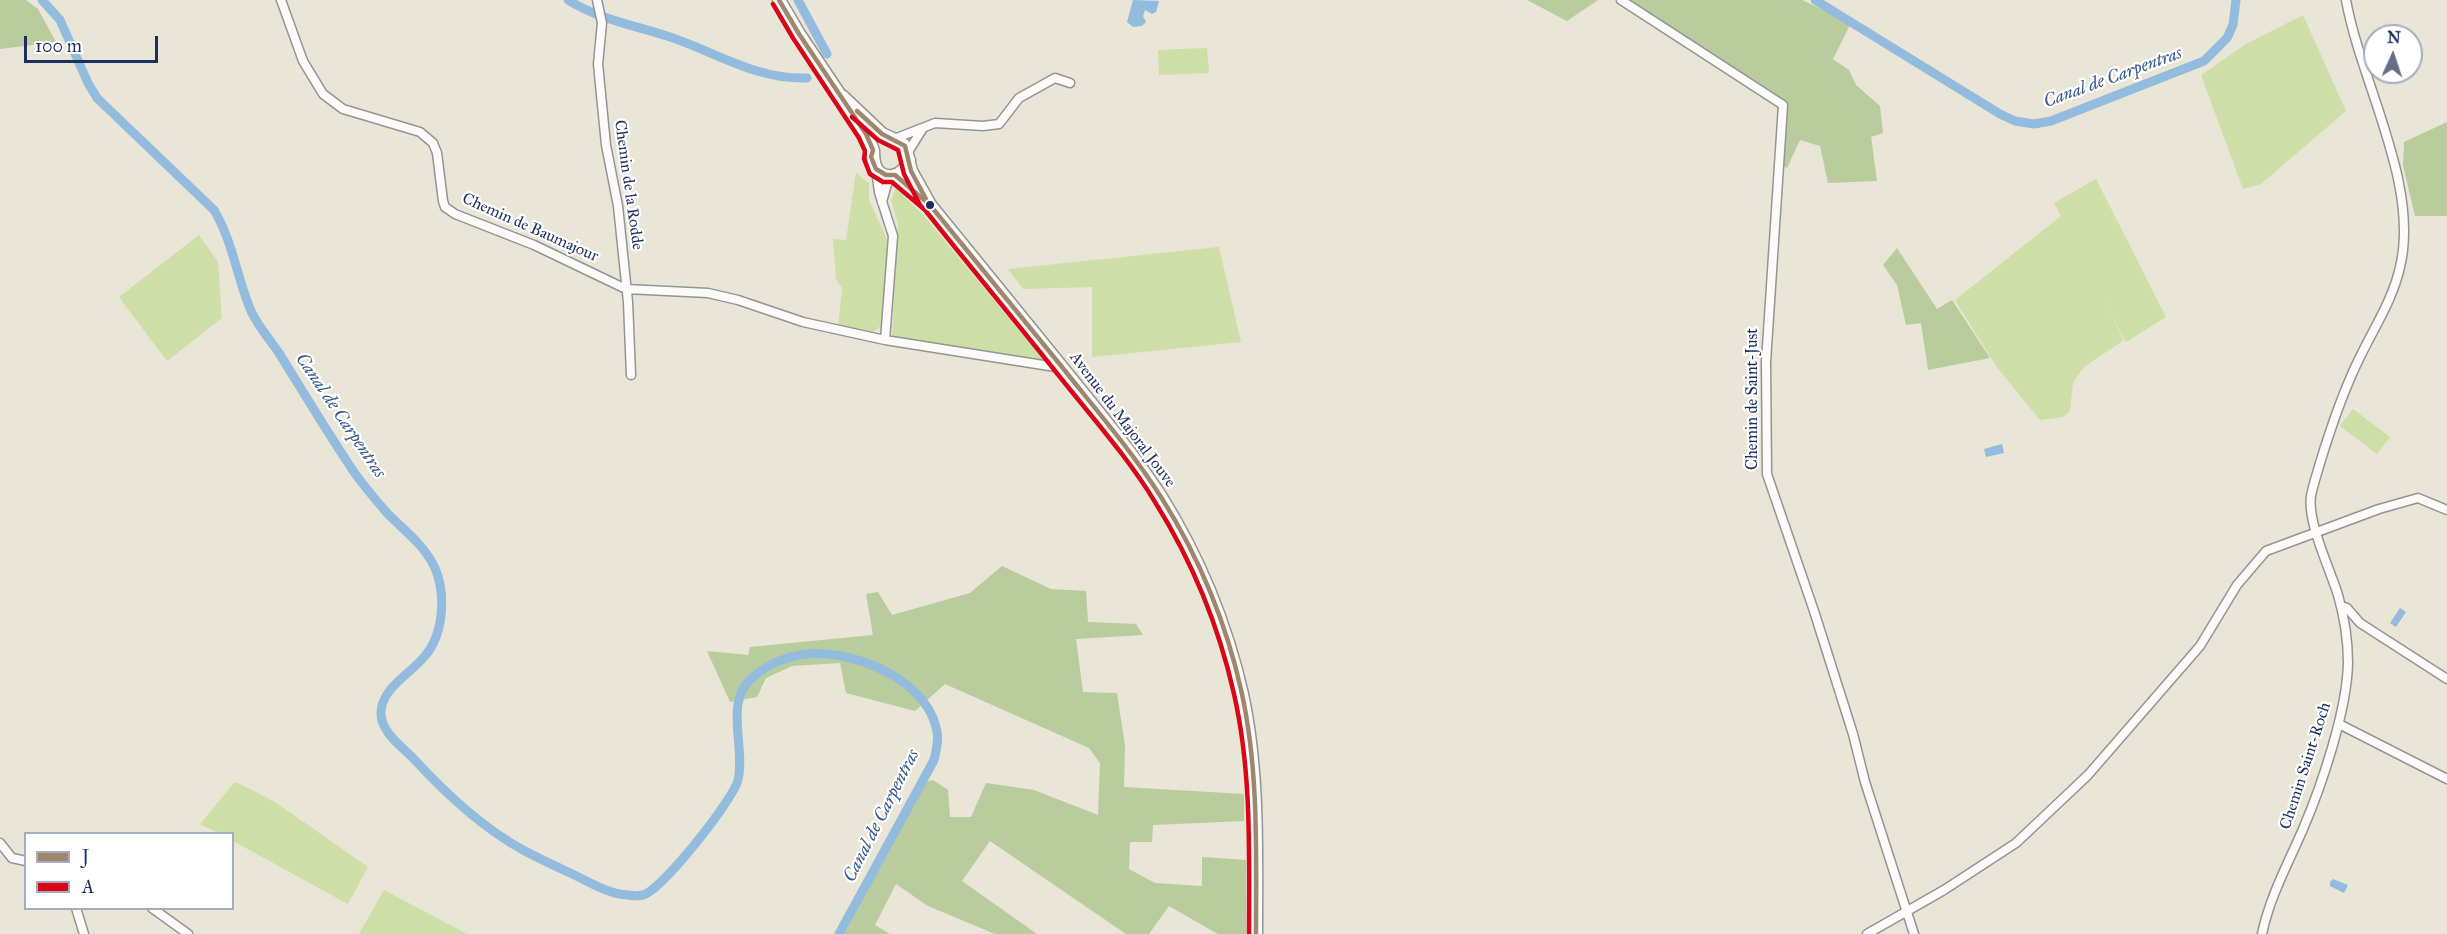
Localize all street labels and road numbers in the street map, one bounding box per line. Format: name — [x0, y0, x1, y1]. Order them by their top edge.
street label: Chemin de la Rodde — [609, 119, 647, 251]
street label: Chemin de Baumajour — [459, 189, 601, 267]
street label: Chemin de Saint-Just — [1743, 328, 1763, 470]
street label: Avenue du Majoral Jouve — [1065, 349, 1179, 491]
street label: Chemin Saint-Roch — [2276, 700, 2336, 832]

